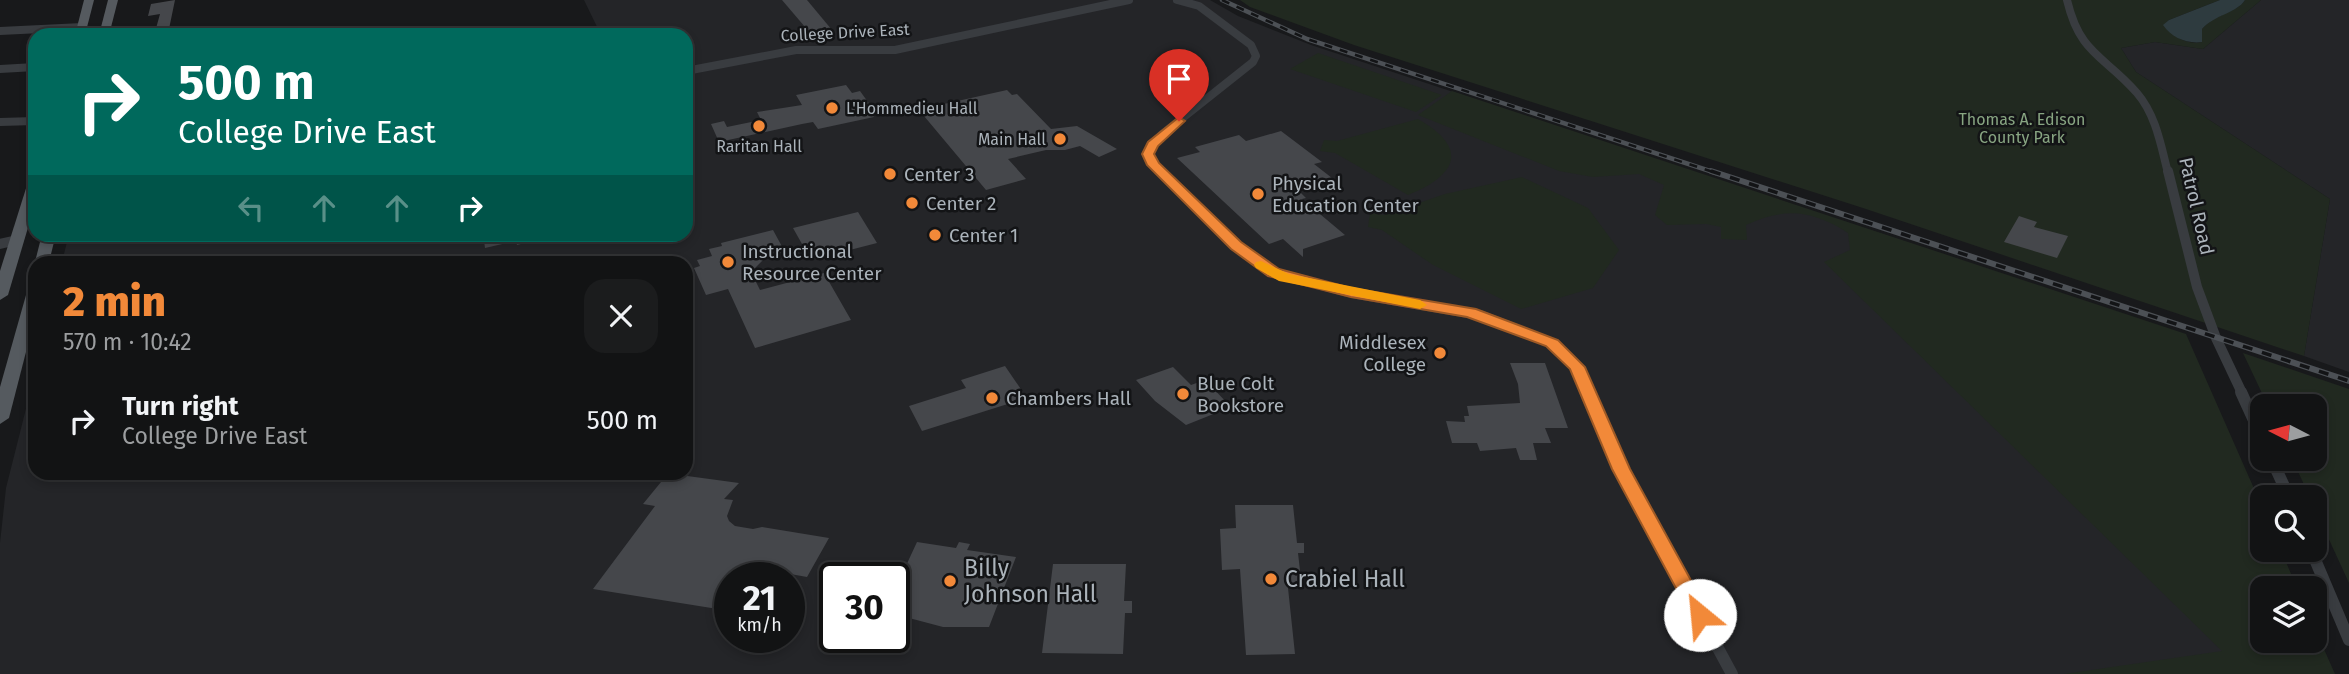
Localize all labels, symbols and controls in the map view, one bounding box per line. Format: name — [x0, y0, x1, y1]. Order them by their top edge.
street label: College Drive East — [780, 20, 910, 45]
pin — [1149, 49, 1209, 121]
text: 500 m — [178, 53, 315, 112]
icon: right — [63, 56, 154, 147]
icon: arrive — [1160, 60, 1198, 98]
place label: L'Hommedieu Hall — [846, 99, 978, 118]
marker: L'Hommedieu Hall — [824, 100, 840, 116]
park label: Thomas A. Edison County Park — [1959, 110, 2085, 147]
text: College Drive East — [178, 113, 436, 151]
marker: Raritan Hall — [751, 118, 767, 134]
place label: Main Hall — [978, 130, 1046, 149]
marker: Main Hall — [1052, 131, 1068, 147]
place label: Raritan Hall — [716, 137, 802, 156]
street label: Patrol Road — [2174, 155, 2219, 257]
place label: Center 3 — [904, 163, 975, 186]
marker: Center 3 — [882, 166, 898, 182]
place label: Physical Education Center — [1272, 172, 1420, 217]
marker: Physical Education Center — [1250, 186, 1266, 202]
icon: left — [232, 189, 270, 227]
icon: ahead — [305, 189, 343, 227]
icon: ahead — [378, 189, 416, 227]
icon: right — [451, 189, 489, 227]
place label: Center 2 — [926, 192, 996, 215]
marker: Center 2 — [904, 195, 920, 211]
place label: Center 1 — [949, 224, 1018, 247]
marker: Center 1 — [927, 227, 943, 243]
place label: Instructional Resource Center — [742, 240, 882, 285]
marker: Instructional Resource Center — [720, 254, 736, 270]
text: 2 min — [63, 277, 166, 327]
button: close — [584, 279, 658, 353]
text: 570 m · 10:42 — [63, 328, 192, 356]
place label: Middlesex College — [1339, 331, 1427, 376]
marker: Middlesex College — [1432, 345, 1448, 361]
place label: Blue Colt Bookstore — [1197, 372, 1284, 417]
marker: Blue Colt Bookstore — [1175, 386, 1191, 402]
place label: Chambers Hall — [1006, 387, 1131, 410]
marker: Chambers Hall — [984, 390, 1000, 406]
text: Turn right — [122, 391, 239, 422]
north arrow — [2250, 394, 2328, 471]
map controls — [2250, 394, 2327, 653]
icon: right — [63, 402, 101, 440]
text: 500 m — [587, 405, 658, 436]
text: College Drive East — [122, 422, 307, 450]
button: search — [2250, 485, 2327, 562]
place label: Billy Johnson Hall — [964, 554, 1097, 608]
speed limit sign: 30 — [819, 562, 910, 653]
place label: Crabiel Hall — [1285, 565, 1405, 593]
marker: Crabiel Hall — [1263, 571, 1279, 587]
marker: Billy Johnson Hall — [942, 573, 958, 589]
button: layers — [2250, 576, 2327, 653]
text: 21 — [743, 577, 776, 619]
position arrow — [1663, 578, 1737, 652]
text: km/h — [737, 614, 782, 636]

